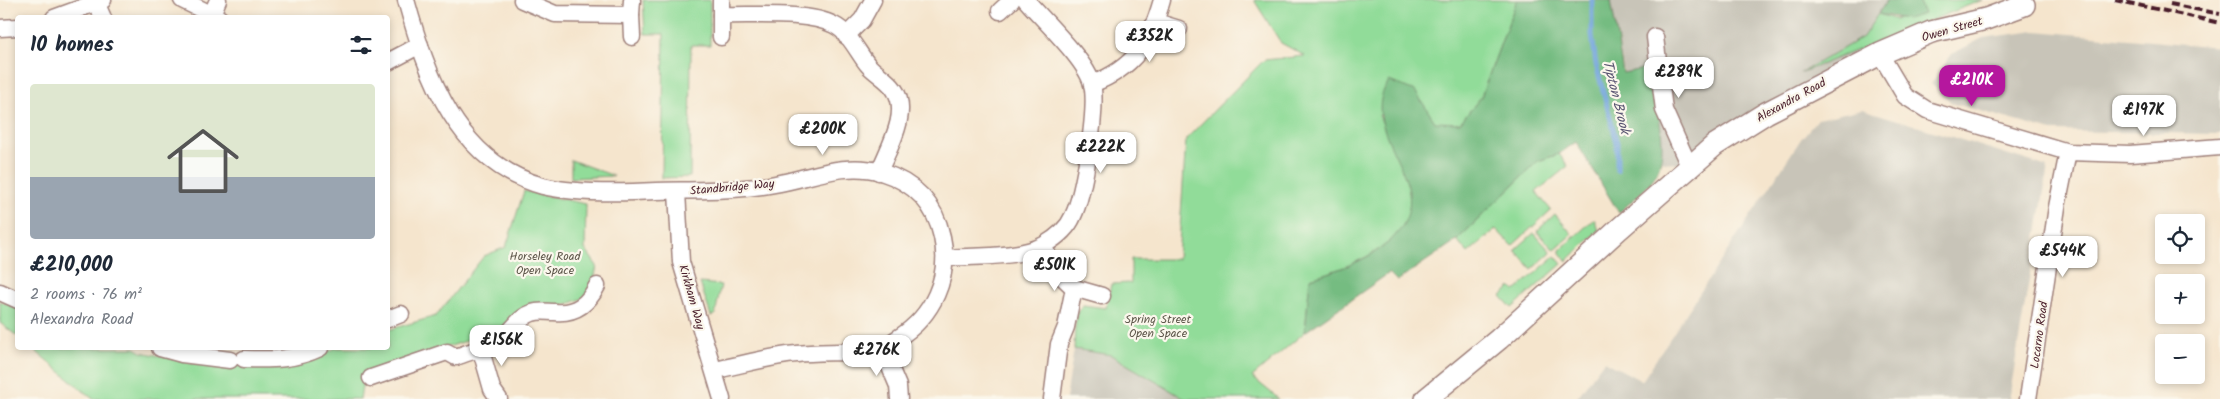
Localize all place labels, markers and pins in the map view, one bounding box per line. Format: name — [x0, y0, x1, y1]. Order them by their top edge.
pin: £352K — [1115, 20, 1185, 63]
pin: £289K — [1644, 56, 1714, 99]
pin: £210K — [1937, 64, 2007, 107]
pin: £197K — [2109, 94, 2179, 137]
pin: £200K — [788, 114, 858, 156]
pin: £222K — [1066, 132, 1136, 174]
pin: £544K — [2028, 236, 2098, 278]
pin: £501K — [1020, 250, 1090, 292]
pin: £156K — [467, 324, 537, 367]
pin: £276K — [842, 334, 912, 377]

